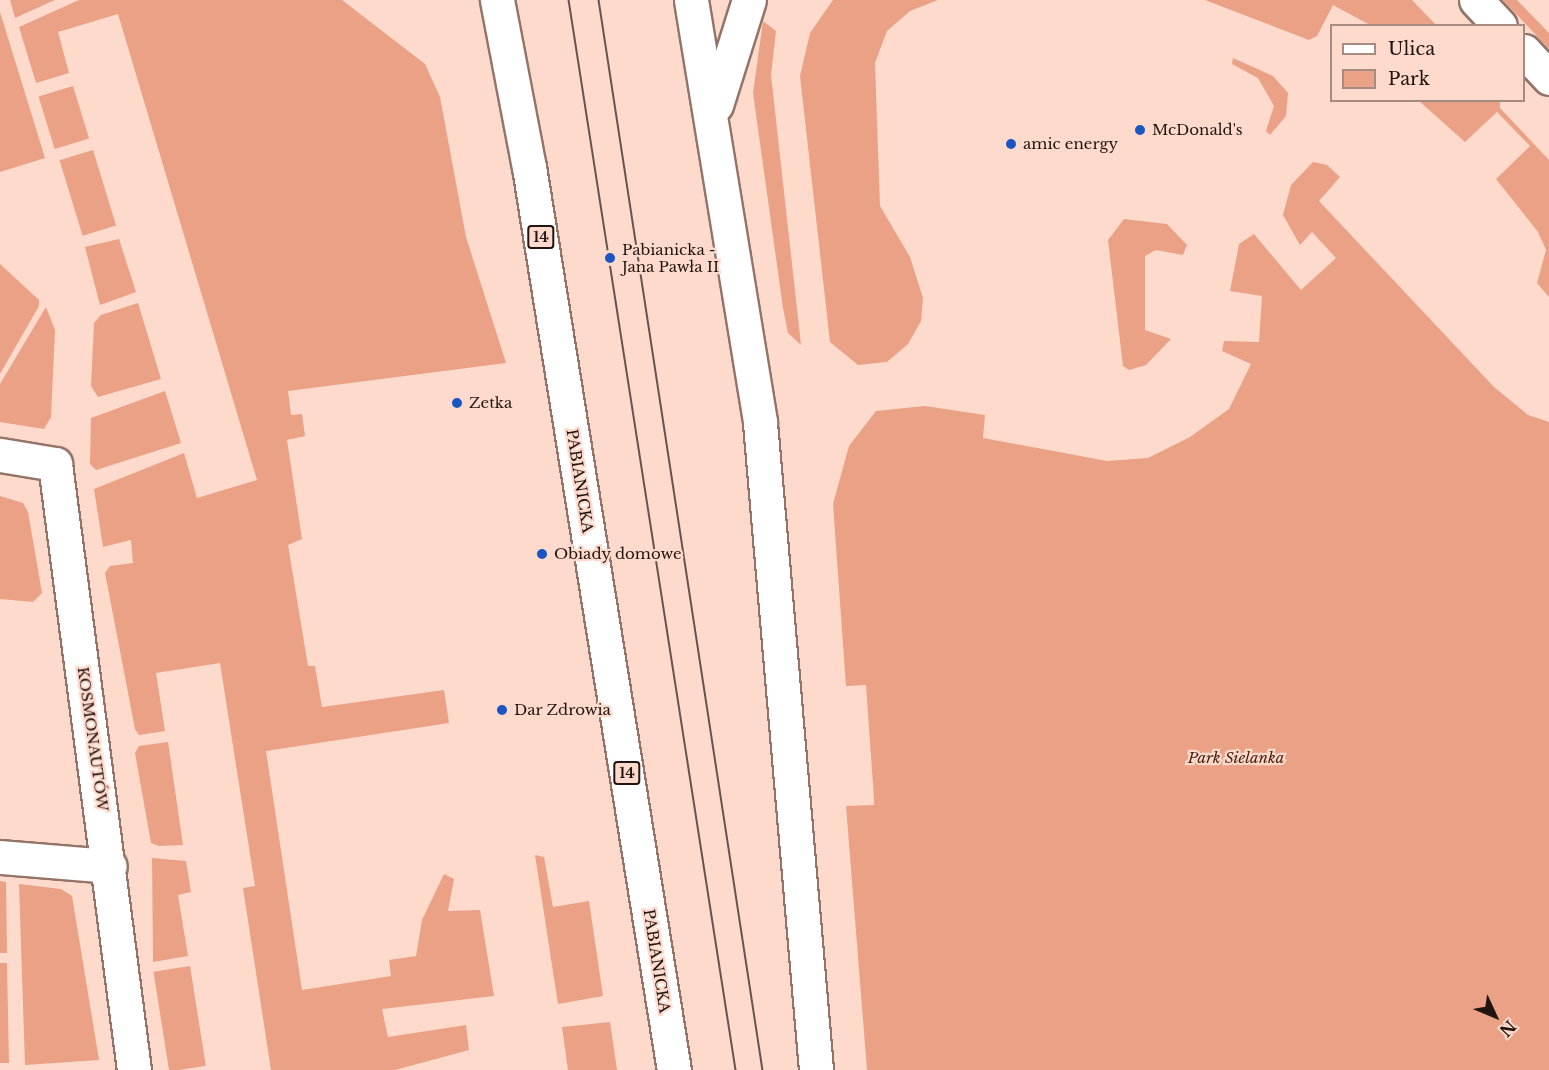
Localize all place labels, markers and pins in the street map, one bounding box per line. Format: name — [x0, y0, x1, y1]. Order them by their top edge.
place label: McDonald's — [1152, 121, 1243, 139]
marker: McDonald's — [1133, 123, 1147, 137]
place label: amic energy — [1023, 135, 1118, 153]
marker: amic energy — [1004, 137, 1018, 151]
place label: Pabianicka - Jana Pawła II — [622, 240, 719, 275]
marker: Pabianicka - Jana Pawła II — [603, 251, 617, 265]
place label: Zetka — [469, 394, 512, 412]
marker: Zetka — [450, 396, 464, 410]
place label: Obiady domowe — [554, 545, 682, 563]
marker: Obiady domowe — [535, 547, 549, 561]
place label: Dar Zdrowia — [514, 701, 611, 719]
marker: Dar Zdrowia — [495, 703, 509, 717]

